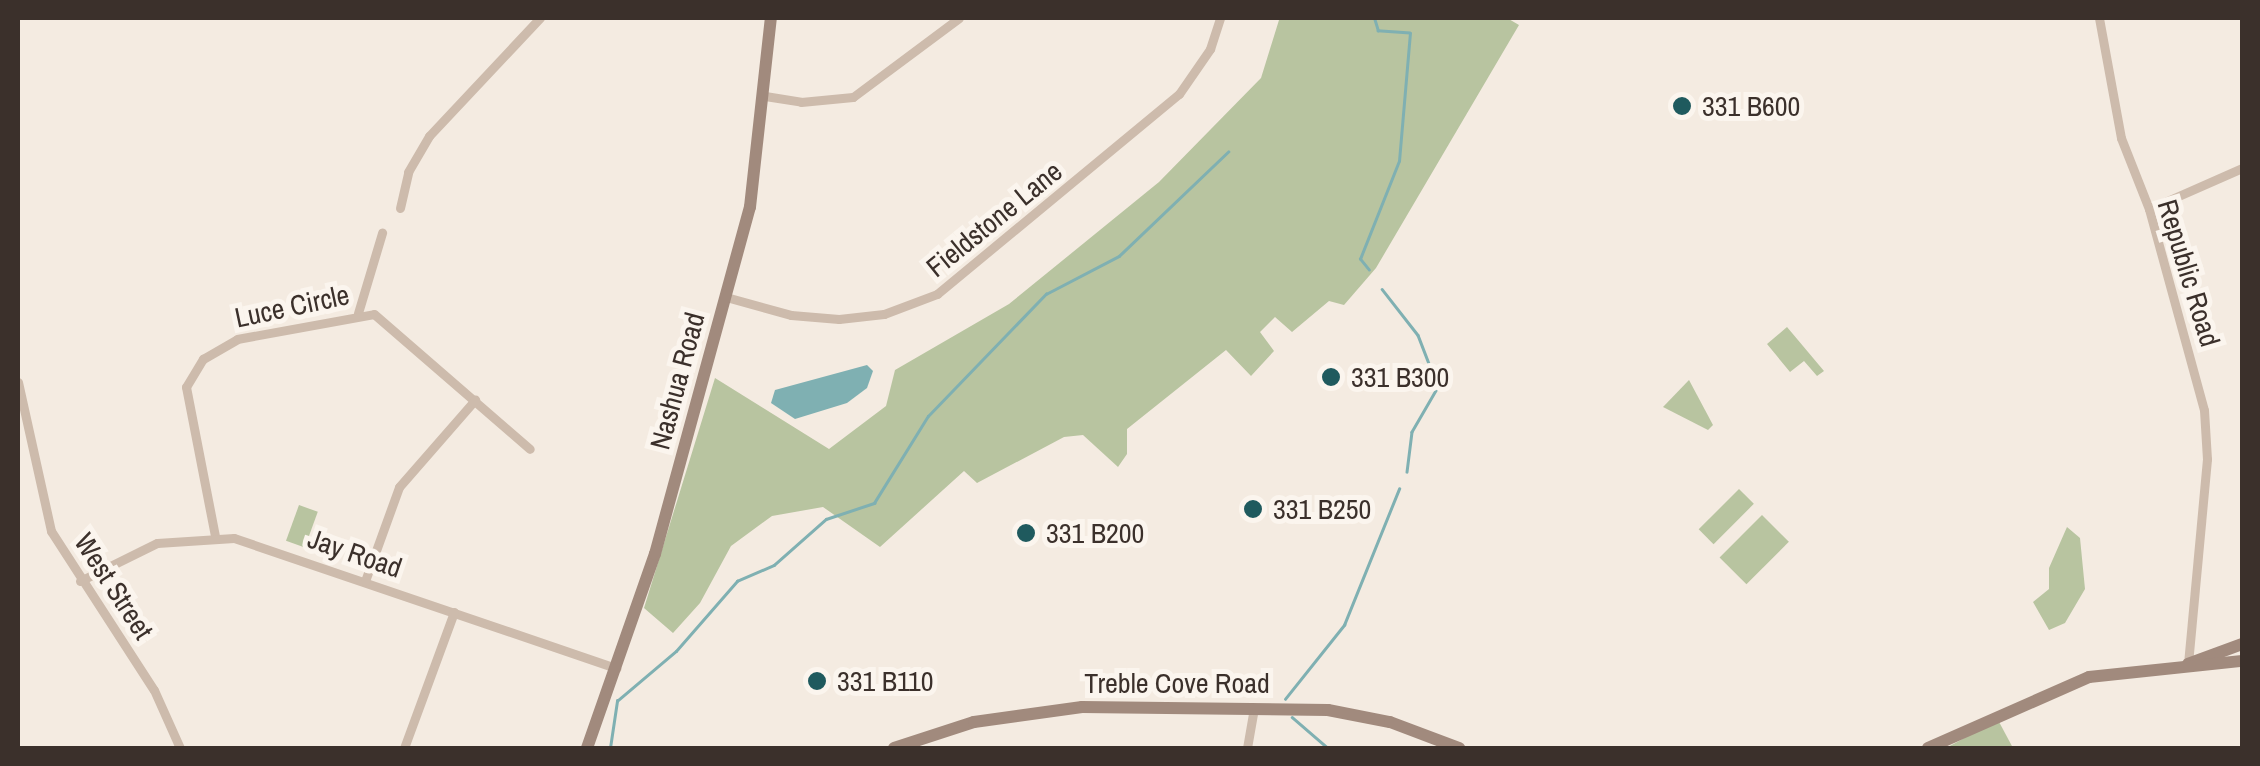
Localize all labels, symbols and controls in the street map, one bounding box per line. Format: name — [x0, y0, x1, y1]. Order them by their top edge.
place label: 331 B600 — [1702, 89, 1800, 123]
marker: 331 B600 — [1671, 95, 1693, 117]
street label: Fieldstone Lane — [919, 154, 1069, 284]
street label: Republic Road — [2151, 195, 2227, 351]
street label: Luce Circle — [232, 277, 352, 335]
street label: Nashua Road — [643, 309, 711, 453]
place label: 331 B300 — [1351, 360, 1449, 394]
marker: 331 B300 — [1320, 366, 1342, 388]
place label: 331 B250 — [1273, 492, 1371, 526]
marker: 331 B250 — [1242, 498, 1264, 520]
place label: 331 B200 — [1046, 516, 1144, 550]
street label: Jay Road — [304, 521, 406, 585]
marker: 331 B200 — [1015, 522, 1037, 544]
street label: West Street — [67, 527, 161, 645]
place label: 331 B110 — [837, 664, 934, 698]
street label: Treble Cove Road — [1084, 666, 1270, 700]
marker: 331 B110 — [806, 670, 828, 692]

